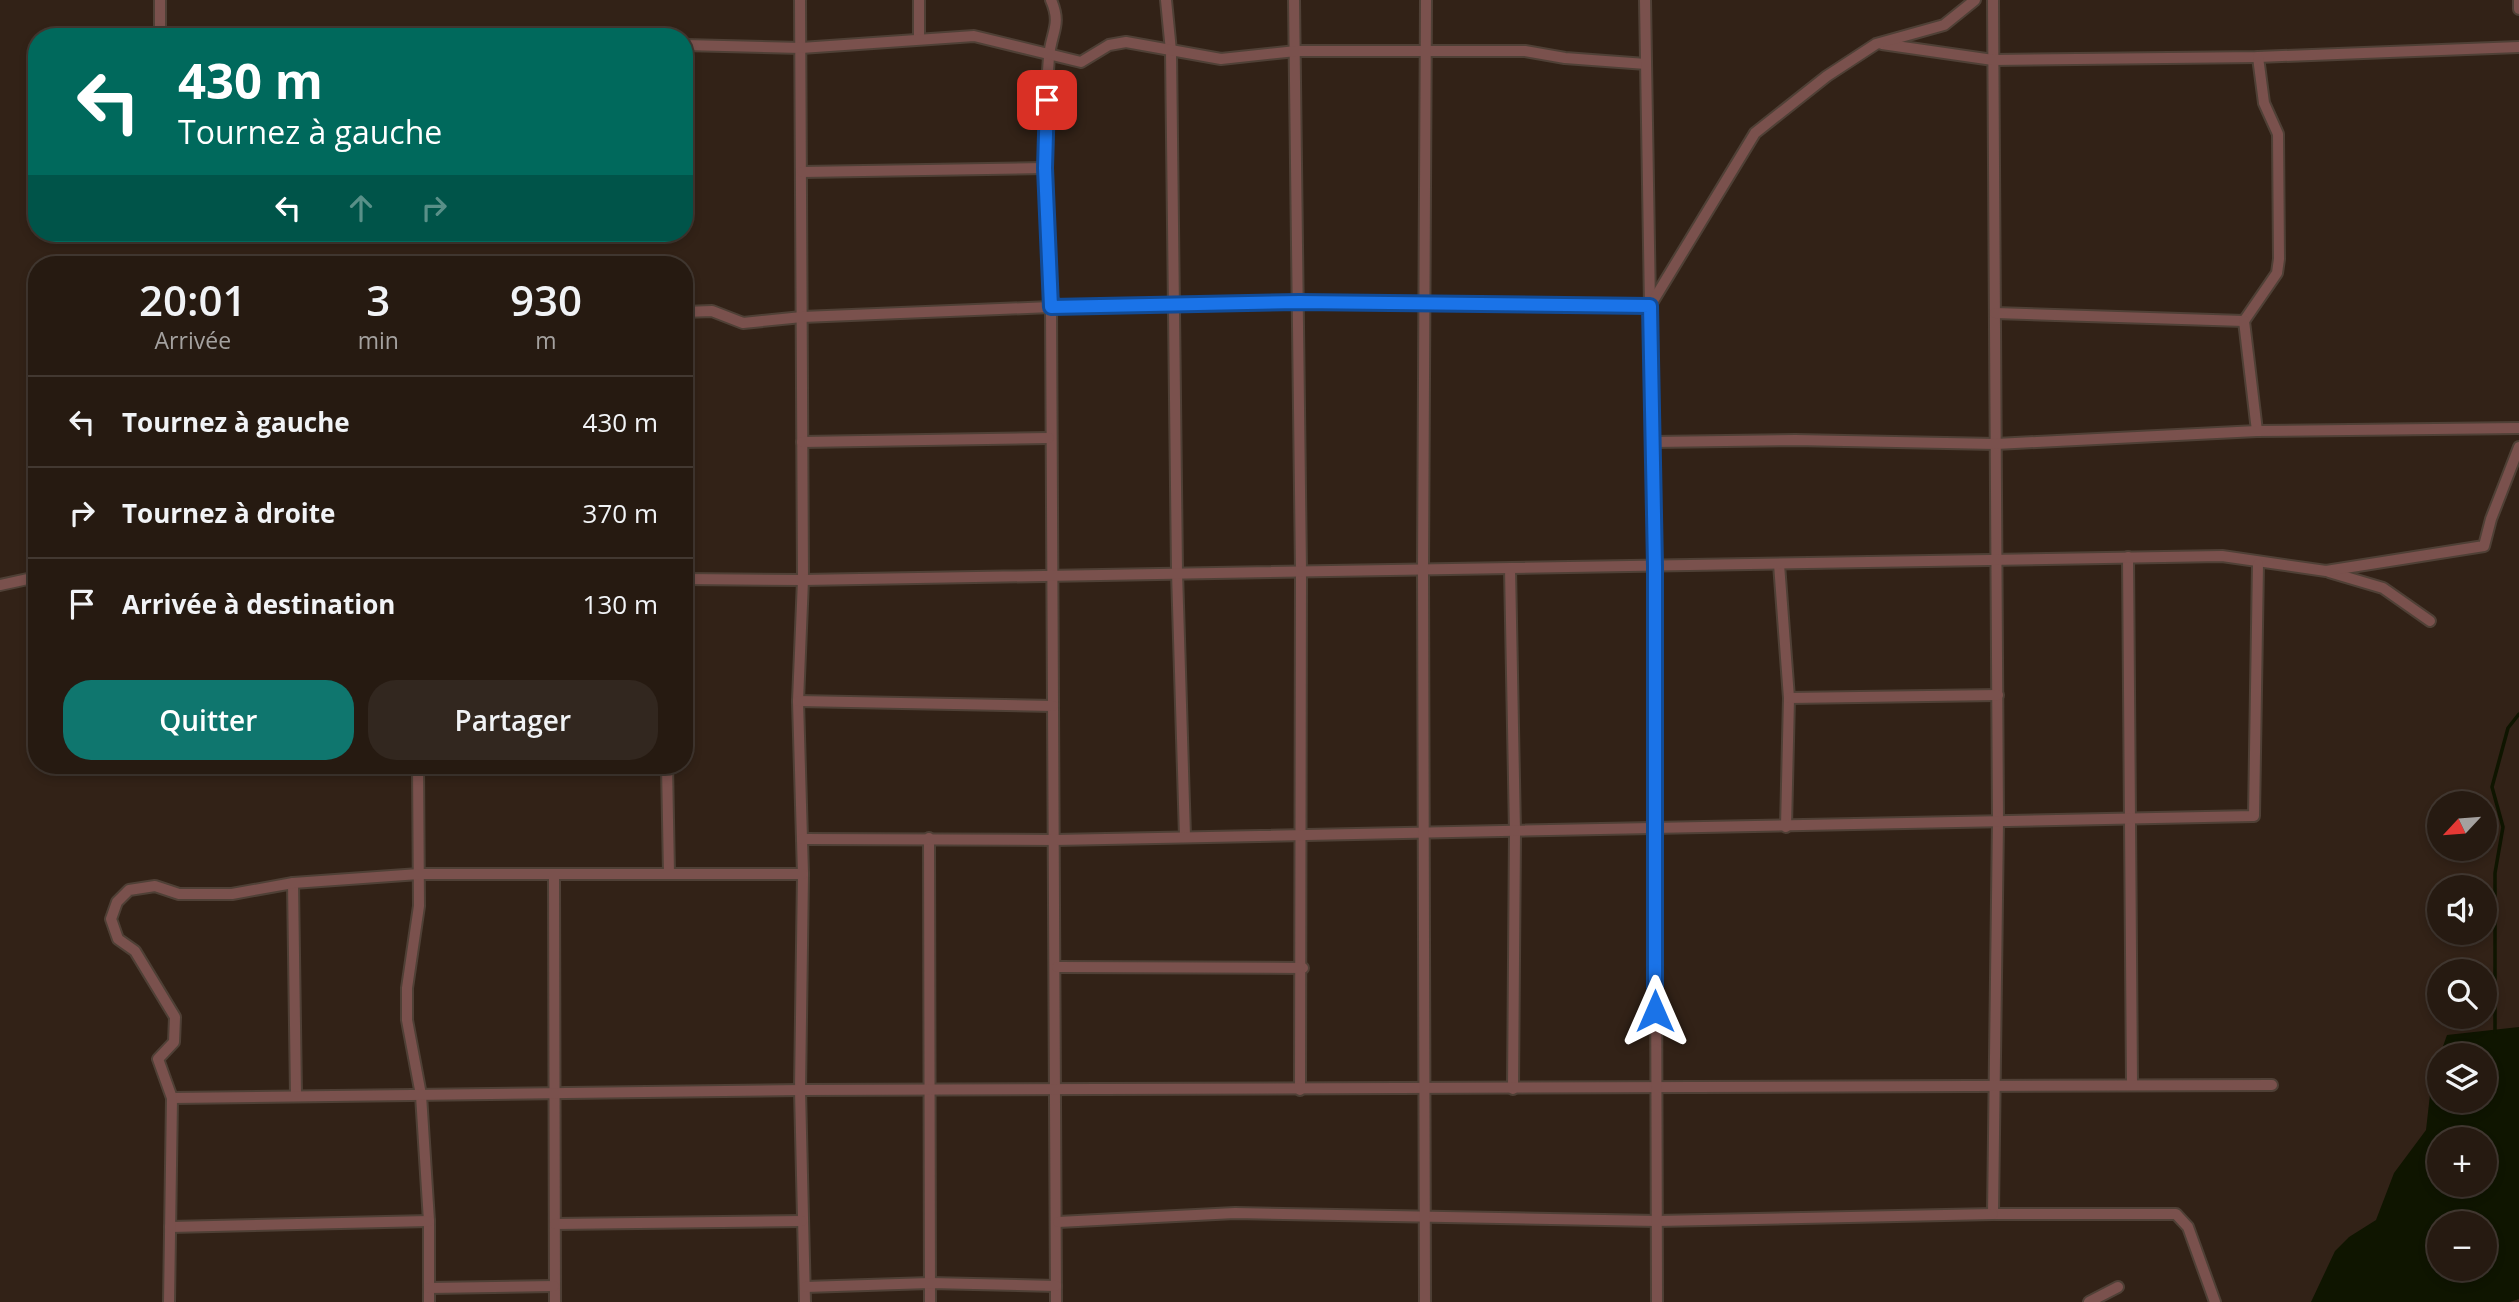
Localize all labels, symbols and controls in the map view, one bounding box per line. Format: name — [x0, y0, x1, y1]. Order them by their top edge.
text: 430 m — [178, 47, 323, 113]
icon: left — [63, 56, 154, 147]
pin — [1017, 70, 1077, 130]
icon: arrive — [1028, 81, 1066, 119]
text: Tournez à gauche — [178, 110, 442, 153]
icon: left — [269, 189, 307, 227]
icon: ahead — [342, 189, 380, 227]
icon: right — [415, 189, 453, 227]
text: 20:01 — [139, 271, 247, 328]
text: 3 — [366, 271, 390, 328]
text: 930 — [510, 271, 582, 328]
text: Arrivée — [155, 324, 231, 356]
text: min — [358, 324, 399, 356]
text: m — [535, 324, 557, 356]
icon: left — [63, 403, 101, 441]
text: Tournez à gauche — [122, 404, 350, 440]
text: 430 m — [583, 404, 658, 440]
icon: right — [63, 494, 101, 532]
text: Tournez à droite — [122, 495, 335, 531]
text: 370 m — [583, 495, 658, 531]
icon: arrive — [63, 585, 101, 623]
text: Arrivée à destination — [122, 586, 395, 622]
text: 130 m — [583, 586, 658, 622]
button: Quitter — [63, 680, 354, 760]
button: Partager — [368, 680, 658, 760]
north arrow — [2427, 791, 2497, 861]
map controls — [2427, 791, 2497, 1281]
button: sound — [2427, 875, 2497, 945]
button: search — [2427, 959, 2497, 1029]
position arrow — [1618, 974, 1692, 1048]
button: layers — [2427, 1043, 2497, 1113]
button: + — [2427, 1127, 2497, 1197]
button: − — [2427, 1211, 2497, 1281]

